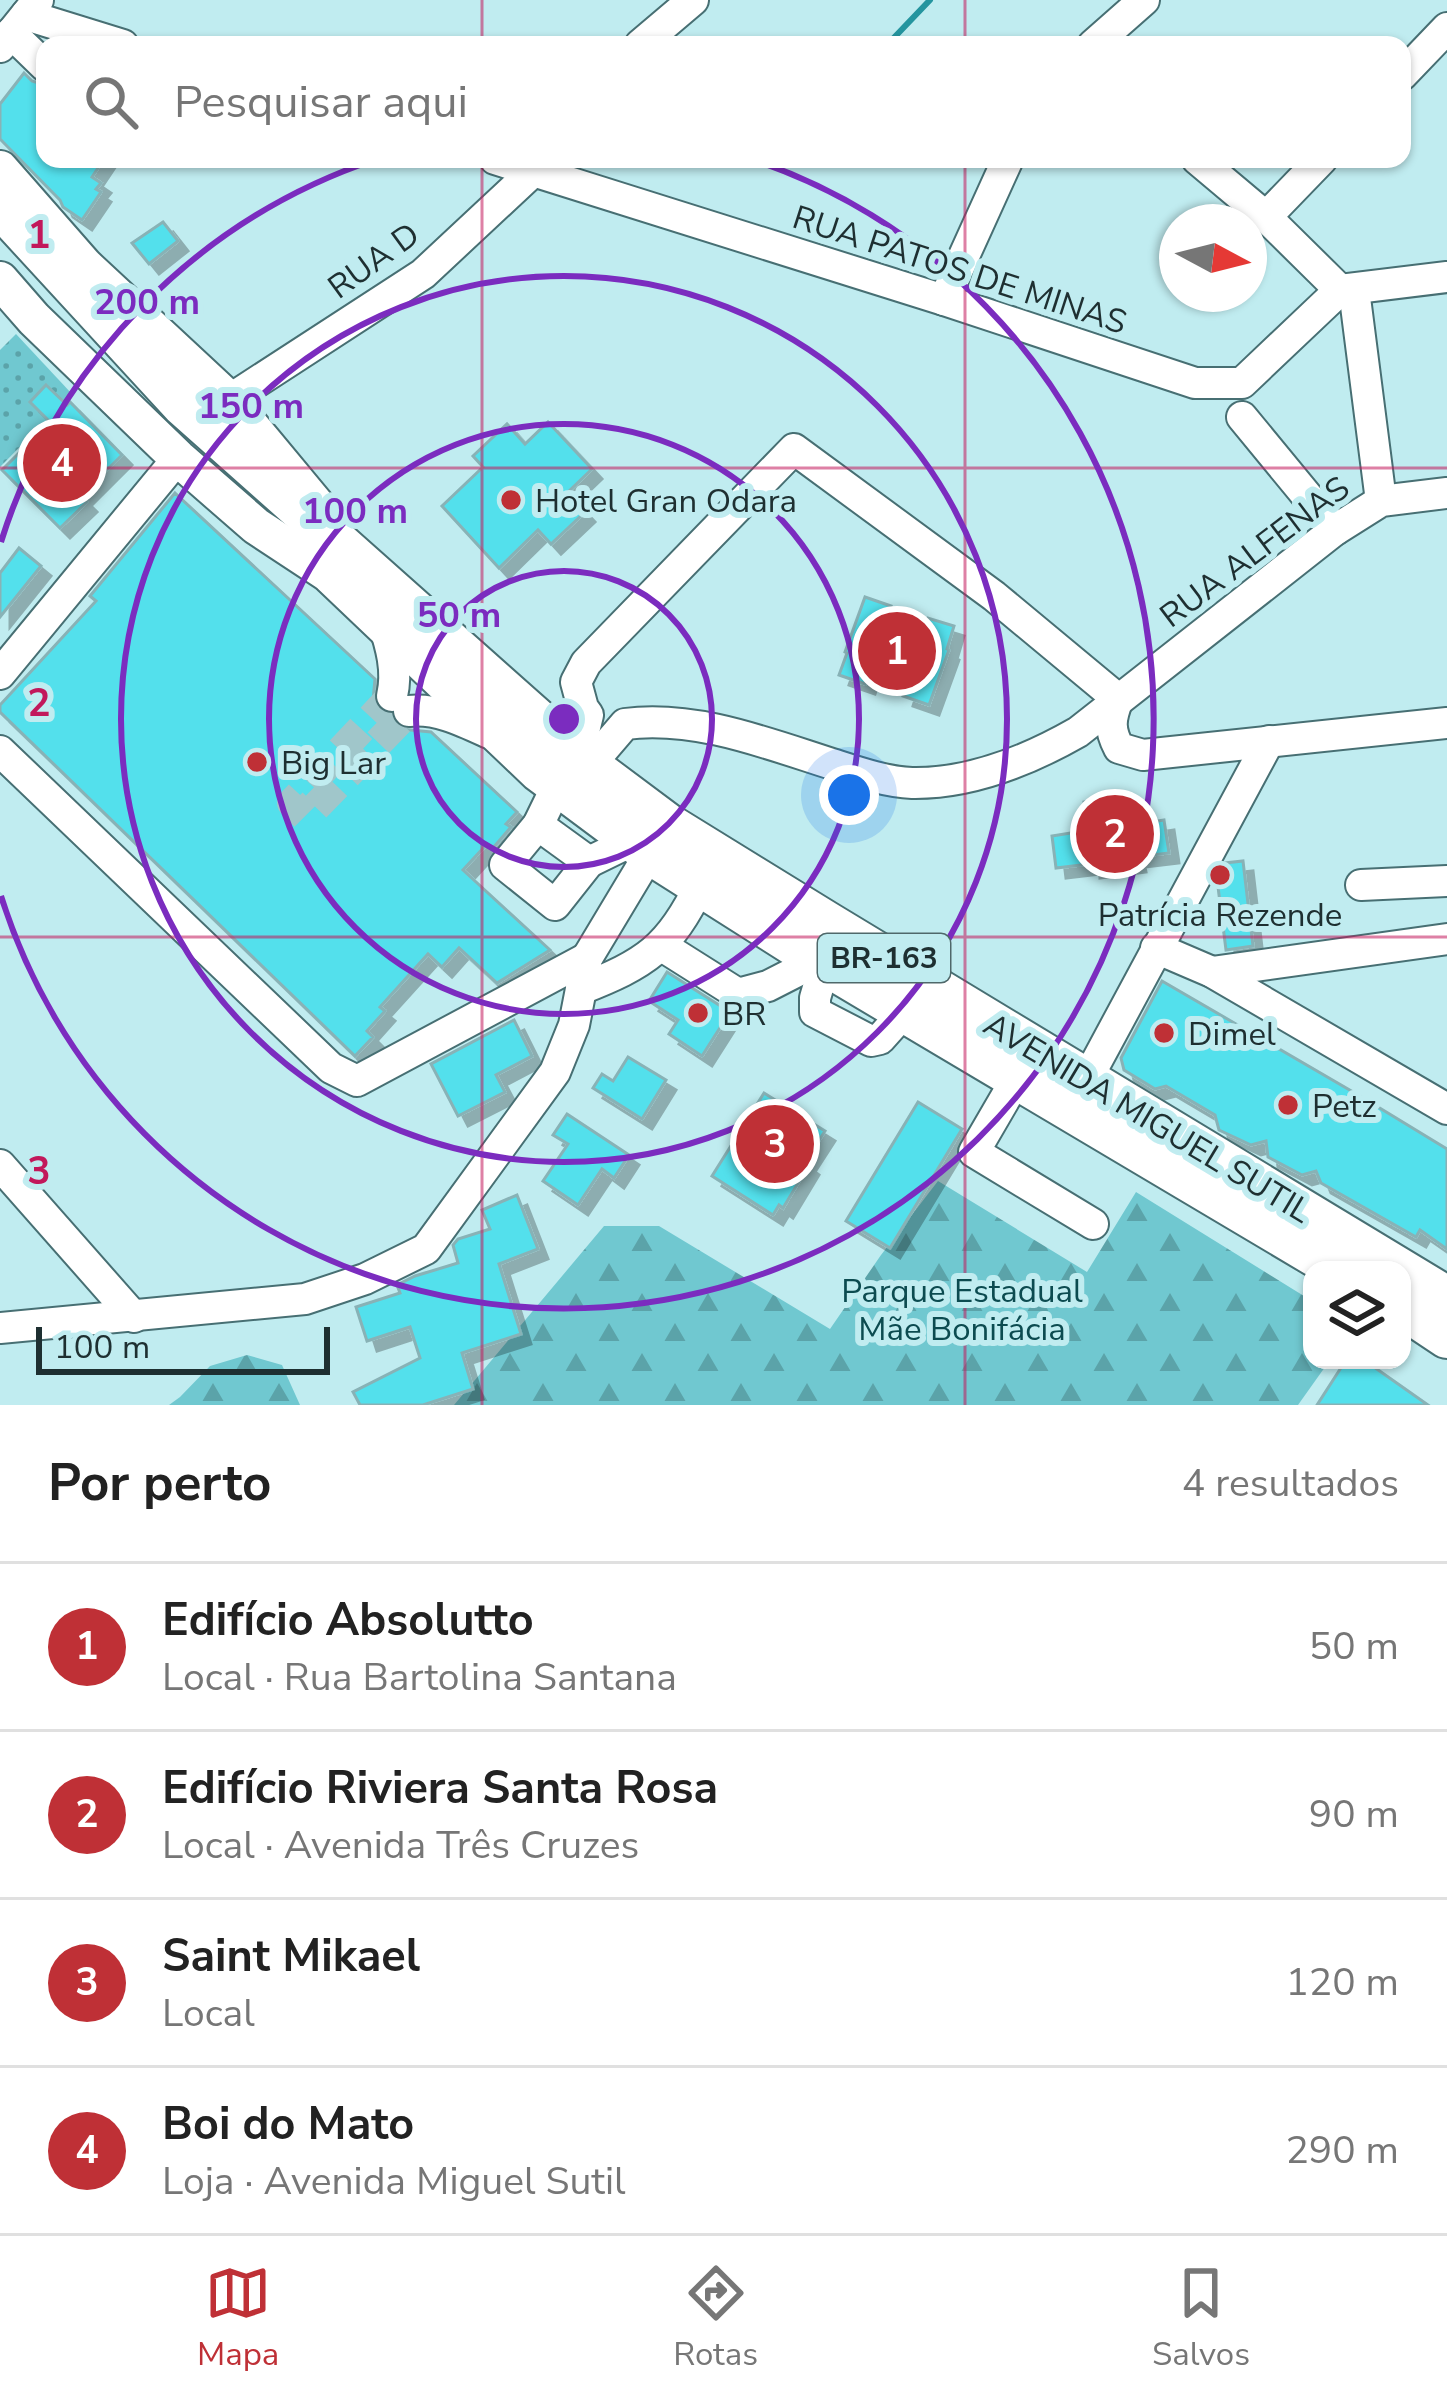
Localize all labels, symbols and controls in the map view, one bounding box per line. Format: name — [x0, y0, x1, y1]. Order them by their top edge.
search box — [36, 36, 1411, 168]
icon: search — [78, 69, 144, 135]
text: Pesquisar aqui — [174, 72, 468, 133]
street label: RUA PATOS DE MINAS — [787, 195, 1132, 346]
north arrow — [1159, 204, 1267, 312]
text: 1 — [27, 209, 51, 262]
street label: RUA D — [319, 213, 429, 310]
text: 200 m — [94, 278, 200, 327]
text: 150 m — [198, 382, 304, 431]
pin: 4 — [23, 418, 101, 508]
street label: RUA ALFENAS — [1151, 466, 1359, 638]
place label: Hotel Gran Odara — [535, 479, 797, 524]
text: 100 m — [302, 487, 408, 536]
marker: Hotel Gran Odara — [498, 487, 524, 513]
text: 50 m — [417, 591, 501, 640]
pin: 1 — [858, 606, 936, 696]
text: 2 — [27, 677, 51, 730]
centre of rings — [543, 698, 585, 740]
place label: Big Lar — [281, 741, 386, 786]
marker: Big Lar — [244, 749, 270, 775]
your location — [819, 765, 879, 825]
pin: 2 — [1076, 789, 1154, 879]
marker: Patrícia Rezende — [1207, 862, 1233, 888]
place label: Patrícia Rezende — [1098, 893, 1342, 938]
road number: BR-163 — [818, 934, 950, 982]
place label: BR — [722, 992, 766, 1037]
marker: BR — [685, 1000, 711, 1026]
street label: AVENIDA MIGUEL SUTIL — [975, 1003, 1319, 1234]
place label: Dimel — [1188, 1012, 1276, 1057]
marker: Dimel — [1151, 1020, 1177, 1046]
place label: Petz — [1312, 1084, 1377, 1129]
marker: Petz — [1275, 1092, 1301, 1118]
pin: 3 — [736, 1099, 814, 1189]
text: 3 — [27, 1145, 51, 1198]
map controls — [1303, 1261, 1411, 1369]
button: layers — [1303, 1261, 1411, 1369]
park label: Parque Estadual Mãe Bonifácia — [841, 1269, 1083, 1352]
scale bar — [36, 1321, 330, 1374]
text: 100 m — [54, 1325, 150, 1370]
text: Por perto — [48, 1448, 271, 1518]
text: 4 resultados — [1182, 1457, 1399, 1510]
text: Edifício Absolutto — [162, 1590, 534, 1651]
text: 1 — [75, 1620, 99, 1673]
text: 50 m — [1309, 1620, 1399, 1673]
text: Local · Rua Bartolina Santana — [162, 1651, 677, 1704]
text: Edifício Riviera Santa Rosa — [162, 1758, 718, 1819]
text: 2 — [75, 1788, 99, 1841]
text: 90 m — [1309, 1788, 1399, 1841]
text: Local · Avenida Três Cruzes — [162, 1819, 639, 1872]
text: Saint Mikael — [162, 1926, 420, 1987]
text: 3 — [75, 1956, 99, 2009]
text: 120 m — [1285, 1956, 1399, 2009]
text: Local — [162, 1987, 255, 2040]
text: Boi do Mato — [162, 2094, 414, 2155]
text: 4 — [75, 2124, 99, 2177]
text: 290 m — [1285, 2124, 1399, 2177]
text: Loja · Avenida Miguel Sutil — [162, 2155, 626, 2208]
tab: Mapa — [197, 2260, 279, 2377]
tab: Rotas — [673, 2260, 758, 2377]
tab: Salvos — [1152, 2260, 1250, 2377]

